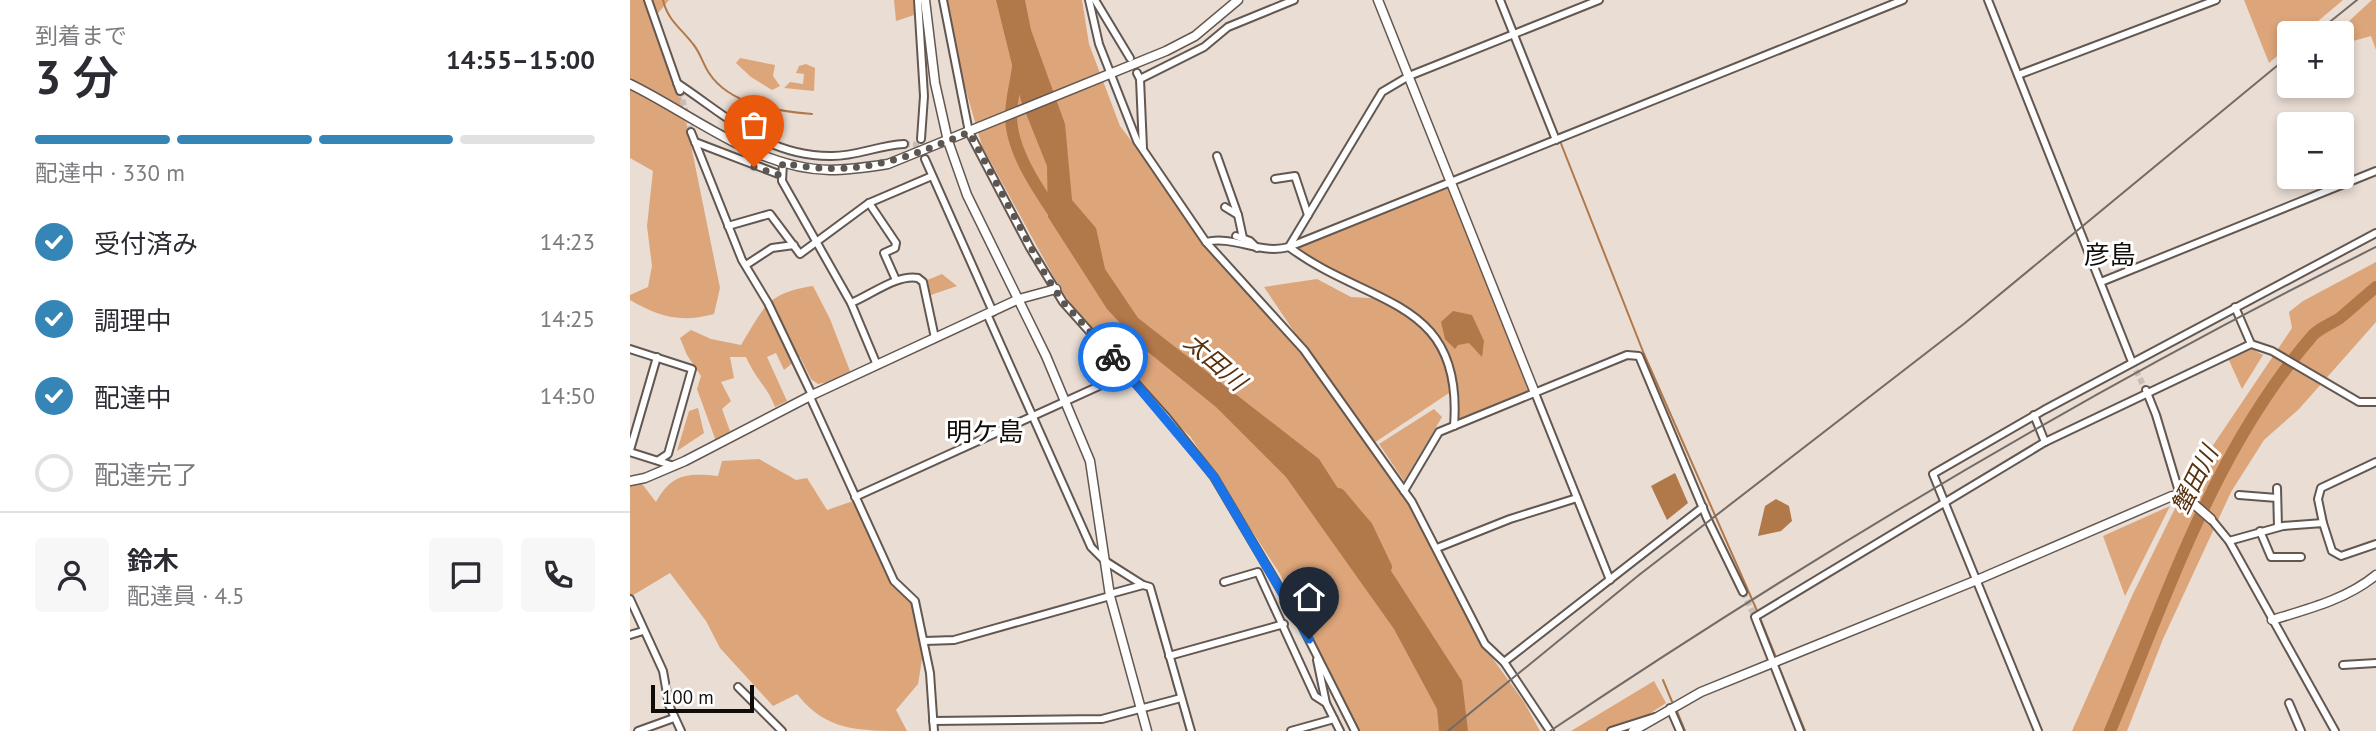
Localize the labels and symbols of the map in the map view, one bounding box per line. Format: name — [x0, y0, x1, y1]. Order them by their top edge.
pin — [724, 95, 784, 167]
district label: 彦島 — [2084, 238, 2136, 271]
courier — [1078, 322, 1148, 392]
water label: 太田川 — [1178, 326, 1255, 399]
district label: 明ケ島 — [946, 415, 1024, 448]
water label: 蟹田川 — [2164, 438, 2226, 519]
pin — [1279, 567, 1339, 639]
scale bar — [651, 682, 754, 714]

